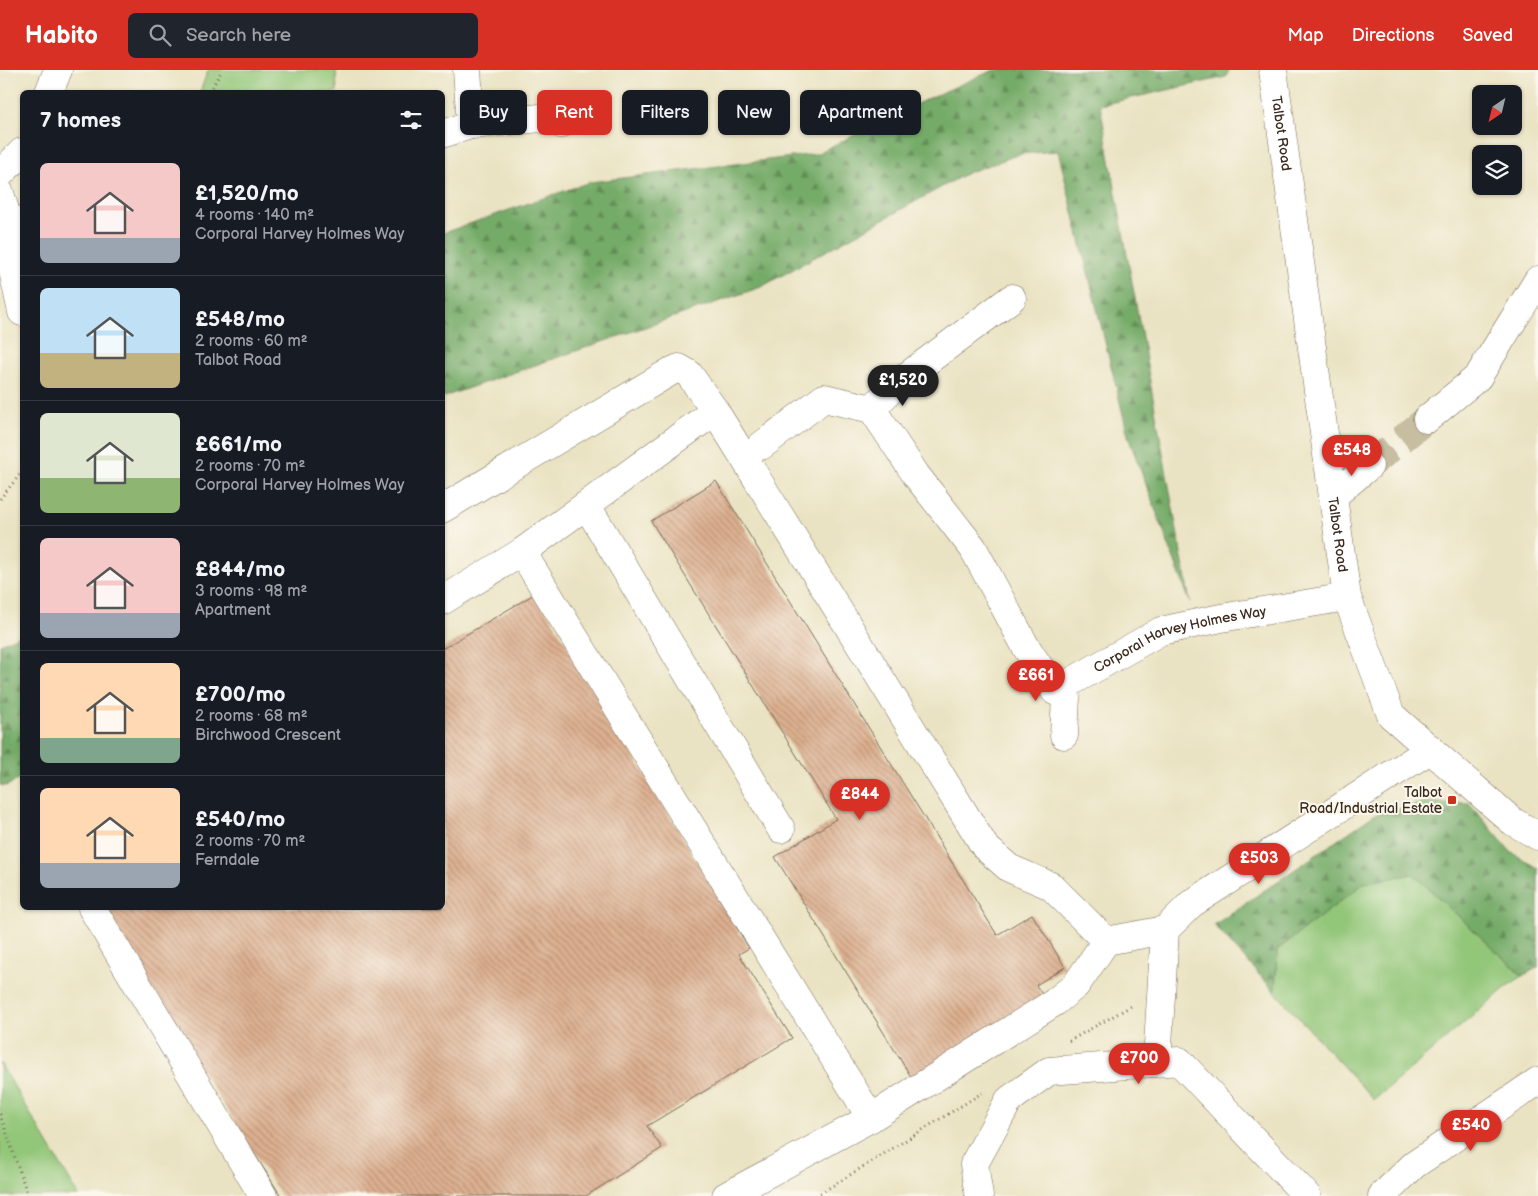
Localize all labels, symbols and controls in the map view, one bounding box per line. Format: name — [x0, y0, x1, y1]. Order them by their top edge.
search box — [128, 13, 478, 58]
text: Habito — [25, 21, 98, 50]
icon: search — [146, 21, 174, 49]
text: Search here — [186, 24, 291, 47]
text: Map — [1288, 25, 1324, 46]
text: Directions — [1352, 25, 1434, 46]
text: Saved — [1462, 25, 1513, 46]
north arrow — [1472, 85, 1522, 135]
map controls — [1472, 85, 1522, 195]
chip: Buy — [460, 90, 527, 135]
chip: Rent — [537, 90, 612, 135]
chip: Filters — [622, 90, 708, 135]
chip: New — [718, 90, 790, 135]
chip: Apartment — [800, 90, 921, 135]
street label: Talbot Road — [1268, 95, 1296, 172]
icon: filters — [397, 106, 425, 134]
text: 7 homes — [40, 108, 121, 133]
button: layers — [1472, 145, 1522, 195]
text: £1,520/mo — [195, 181, 299, 206]
icon: home — [80, 183, 140, 243]
text: 4 rooms · 140 m² — [195, 206, 314, 225]
text: Corporal Harvey Holmes Way — [195, 225, 405, 244]
text: £548/mo — [195, 307, 285, 332]
icon: home — [80, 308, 140, 368]
text: 2 rooms · 60 m² — [195, 332, 308, 351]
text: Talbot Road — [195, 351, 281, 370]
pin: £1,520 — [862, 364, 944, 407]
text: £1,520 — [879, 371, 927, 390]
text: £661/mo — [195, 432, 282, 457]
icon: home — [80, 433, 140, 493]
pin: £548 — [1322, 434, 1382, 477]
text: £548 — [1333, 441, 1371, 460]
text: 2 rooms · 70 m² — [195, 457, 305, 476]
text: Corporal Harvey Holmes Way — [195, 476, 405, 495]
street label: Talbot Road — [1325, 496, 1352, 573]
text: £844/mo — [195, 557, 285, 582]
icon: home — [80, 558, 140, 618]
text: 3 rooms · 98 m² — [195, 582, 307, 601]
text: Apartment — [195, 601, 271, 620]
street label: Corporal Harvey Holmes Way — [1090, 602, 1268, 676]
pin: £661 — [1006, 660, 1066, 702]
text: £661 — [1018, 666, 1054, 685]
text: £700/mo — [195, 682, 286, 707]
icon: home — [80, 683, 140, 743]
text: 2 rooms · 68 m² — [195, 707, 308, 726]
text: Birchwood Crescent — [195, 726, 341, 745]
pin: £844 — [830, 778, 890, 821]
place label: Talbot Road/Industrial Estate — [1299, 784, 1443, 817]
text: £844 — [841, 785, 879, 804]
marker: Talbot Road/Industrial Estate — [1446, 794, 1458, 806]
text: £540/mo — [195, 807, 285, 832]
icon: home — [80, 808, 140, 868]
text: 2 rooms · 70 m² — [195, 832, 305, 851]
pin: £503 — [1229, 842, 1289, 885]
text: £503 — [1240, 849, 1278, 868]
text: Ferndale — [195, 851, 260, 870]
pin: £700 — [1109, 1042, 1169, 1085]
text: £700 — [1120, 1049, 1158, 1068]
pin: £540 — [1441, 1110, 1501, 1152]
text: £540 — [1452, 1116, 1490, 1135]

